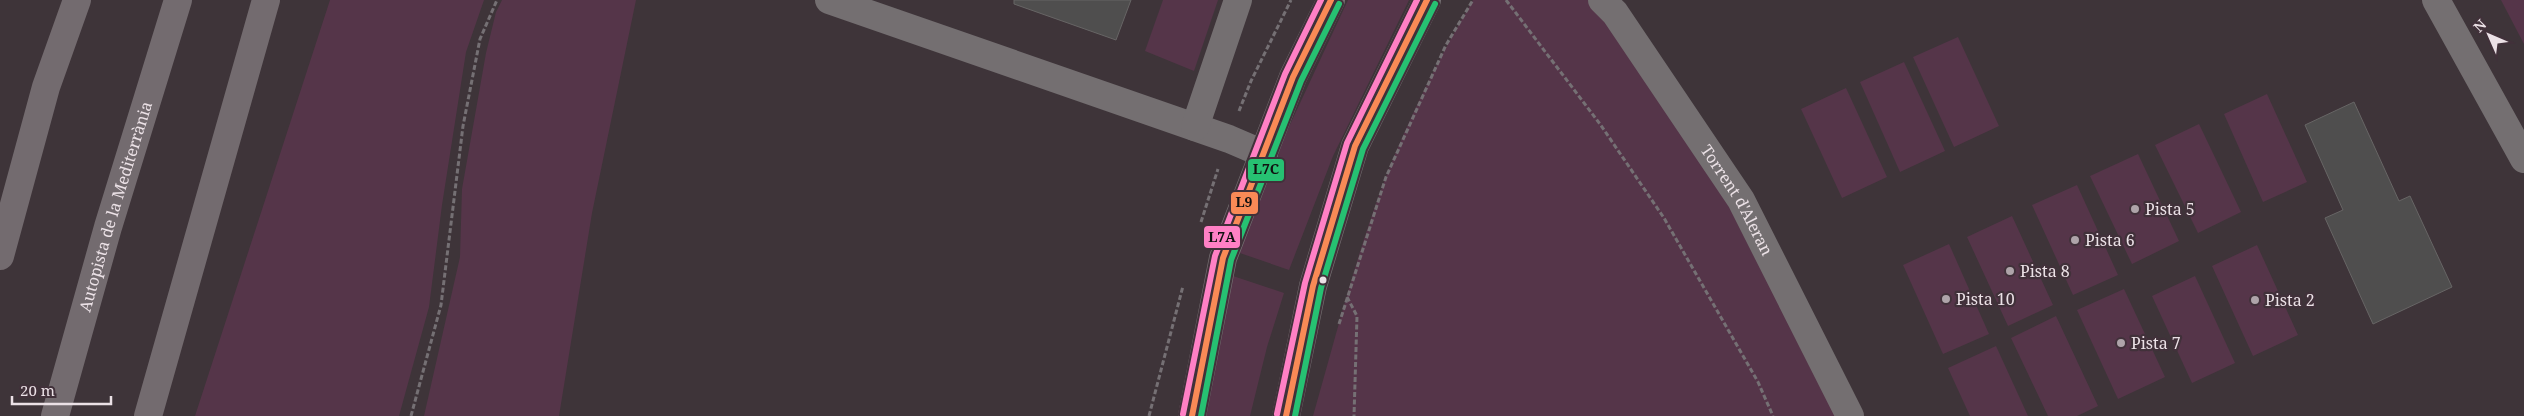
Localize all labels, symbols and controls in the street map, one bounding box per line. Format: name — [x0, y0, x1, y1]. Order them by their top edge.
north arrow — [2464, 10, 2514, 60]
text: N — [2469, 15, 2490, 36]
street label: Autopista de la Mediterrània — [74, 99, 157, 314]
street label: Torrent d'Aleran — [1696, 140, 1778, 259]
line badge: L7C — [1247, 158, 1285, 182]
text: L7C — [1253, 159, 1279, 178]
line badge: L9 — [1230, 191, 1259, 215]
text: L9 — [1235, 192, 1253, 211]
place label: Pista 5 — [2145, 198, 2195, 220]
marker: Pista 5 — [2129, 203, 2141, 215]
line badge: L7A — [1203, 225, 1241, 249]
text: L7A — [1208, 227, 1236, 246]
place label: Pista 6 — [2085, 229, 2135, 251]
marker: Pista 6 — [2069, 234, 2081, 246]
place label: Pista 8 — [2020, 260, 2070, 282]
marker: Pista 8 — [2004, 265, 2016, 277]
unlabelled marker — [1318, 275, 1328, 285]
place label: Pista 10 — [1956, 288, 2015, 310]
place label: Pista 2 — [2265, 289, 2315, 311]
marker: Pista 10 — [1940, 293, 1952, 305]
marker: Pista 2 — [2249, 294, 2261, 306]
place label: Pista 7 — [2131, 332, 2181, 354]
marker: Pista 7 — [2115, 337, 2127, 349]
scale bar — [12, 374, 111, 406]
text: 20 m — [20, 380, 55, 400]

